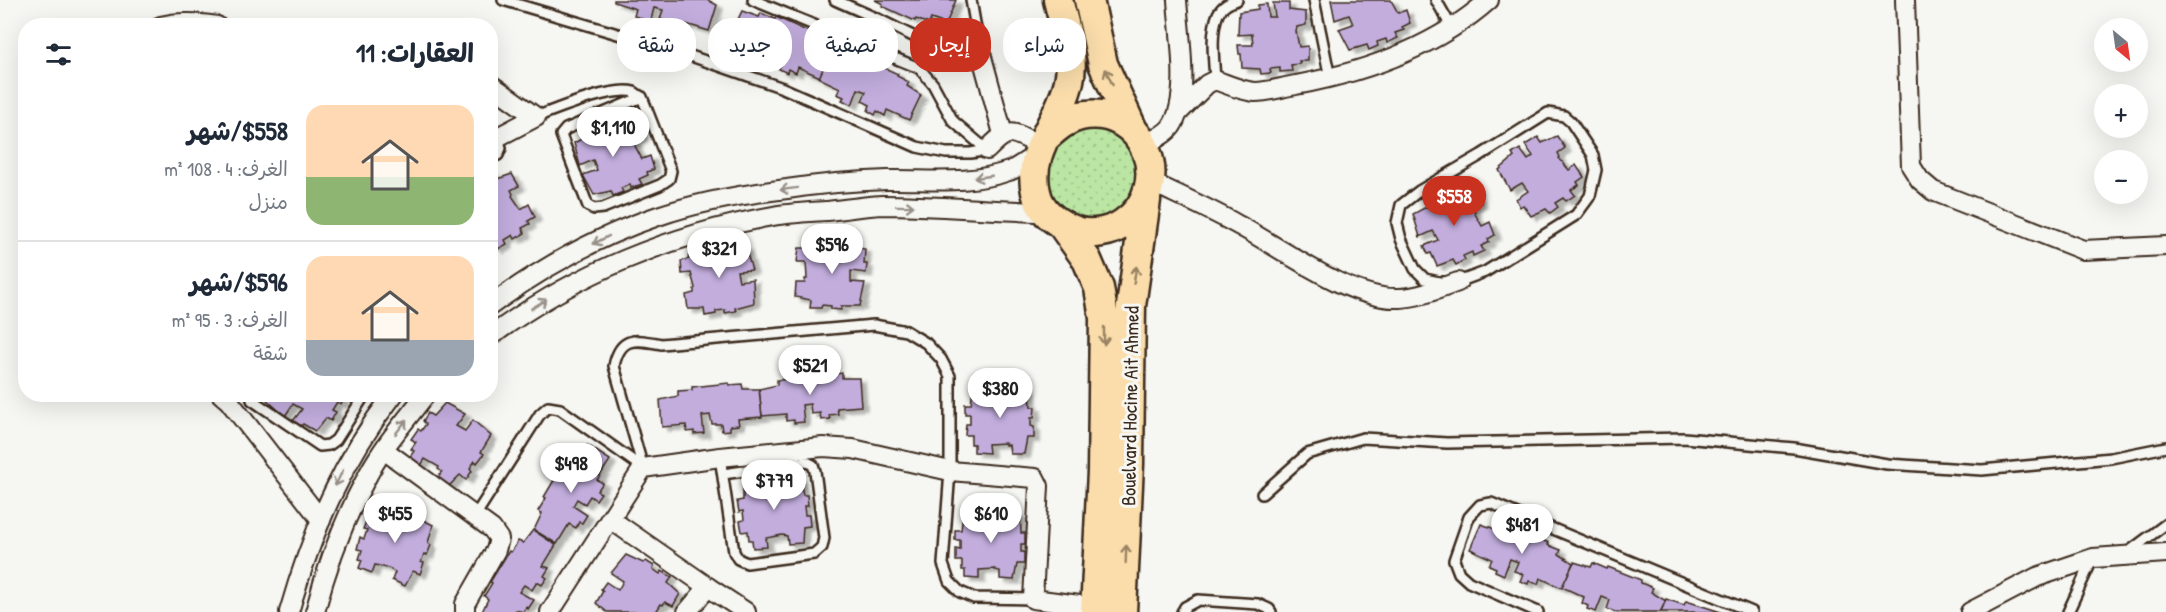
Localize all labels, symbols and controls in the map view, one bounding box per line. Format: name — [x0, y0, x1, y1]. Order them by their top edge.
chip: شقة — [617, 18, 696, 72]
chip: جديد — [708, 18, 792, 72]
chip: تصفية — [804, 18, 898, 72]
chip: إيجار — [910, 18, 991, 72]
chip: شراء — [1003, 18, 1086, 72]
north arrow — [2094, 18, 2148, 72]
map controls — [2094, 18, 2148, 204]
text: العقارات: 11 — [356, 35, 474, 70]
icon: filters — [42, 38, 75, 71]
one-way arrow — [1103, 68, 1114, 86]
button: + — [2094, 84, 2148, 138]
pin: $1,110 — [564, 107, 662, 158]
text: $558/شهر — [187, 113, 288, 148]
text: $1,110 — [591, 113, 635, 140]
icon: home — [354, 129, 426, 201]
button: − — [2094, 150, 2148, 204]
text: الغرف: 4 · 108 m² — [164, 155, 288, 182]
one-way arrow — [974, 172, 993, 183]
pin: $558 — [1418, 176, 1490, 227]
text: $558 — [1436, 182, 1472, 209]
one-way arrow — [779, 184, 799, 195]
text: منزل — [249, 188, 288, 215]
one-way arrow — [894, 200, 914, 212]
pin: $596 — [796, 224, 868, 275]
pin: $321 — [683, 228, 755, 279]
text: $596 — [815, 230, 849, 257]
text: $321 — [701, 234, 737, 261]
one-way arrow — [593, 235, 611, 246]
text: $596/شهر — [190, 264, 288, 299]
one-way arrow — [1130, 266, 1141, 285]
icon: home — [354, 280, 426, 352]
one-way arrow — [530, 298, 547, 310]
text: الغرف: 3 · 95 m² — [172, 306, 288, 333]
street label: Bouelvard Hocine Ait Ahmed — [1114, 306, 1145, 506]
one-way arrow — [1098, 325, 1110, 345]
text: شقة — [253, 339, 288, 366]
pin: $521 — [774, 345, 846, 396]
text: $521 — [792, 351, 828, 378]
pin: $380 — [964, 368, 1036, 419]
text: $380 — [982, 374, 1018, 401]
one-way arrow — [394, 419, 407, 435]
pin: $498 — [535, 443, 607, 494]
text: $498 — [554, 449, 588, 476]
pin: $779 — [738, 460, 810, 511]
text: $779 — [755, 466, 793, 493]
one-way arrow — [333, 469, 344, 487]
pin: $455 — [359, 493, 431, 544]
pin: $610 — [955, 493, 1027, 544]
text: $455 — [378, 499, 412, 526]
text: $610 — [974, 499, 1008, 526]
pin: $481 — [1486, 504, 1558, 555]
text: $481 — [1505, 510, 1539, 537]
one-way arrow — [1120, 544, 1131, 564]

